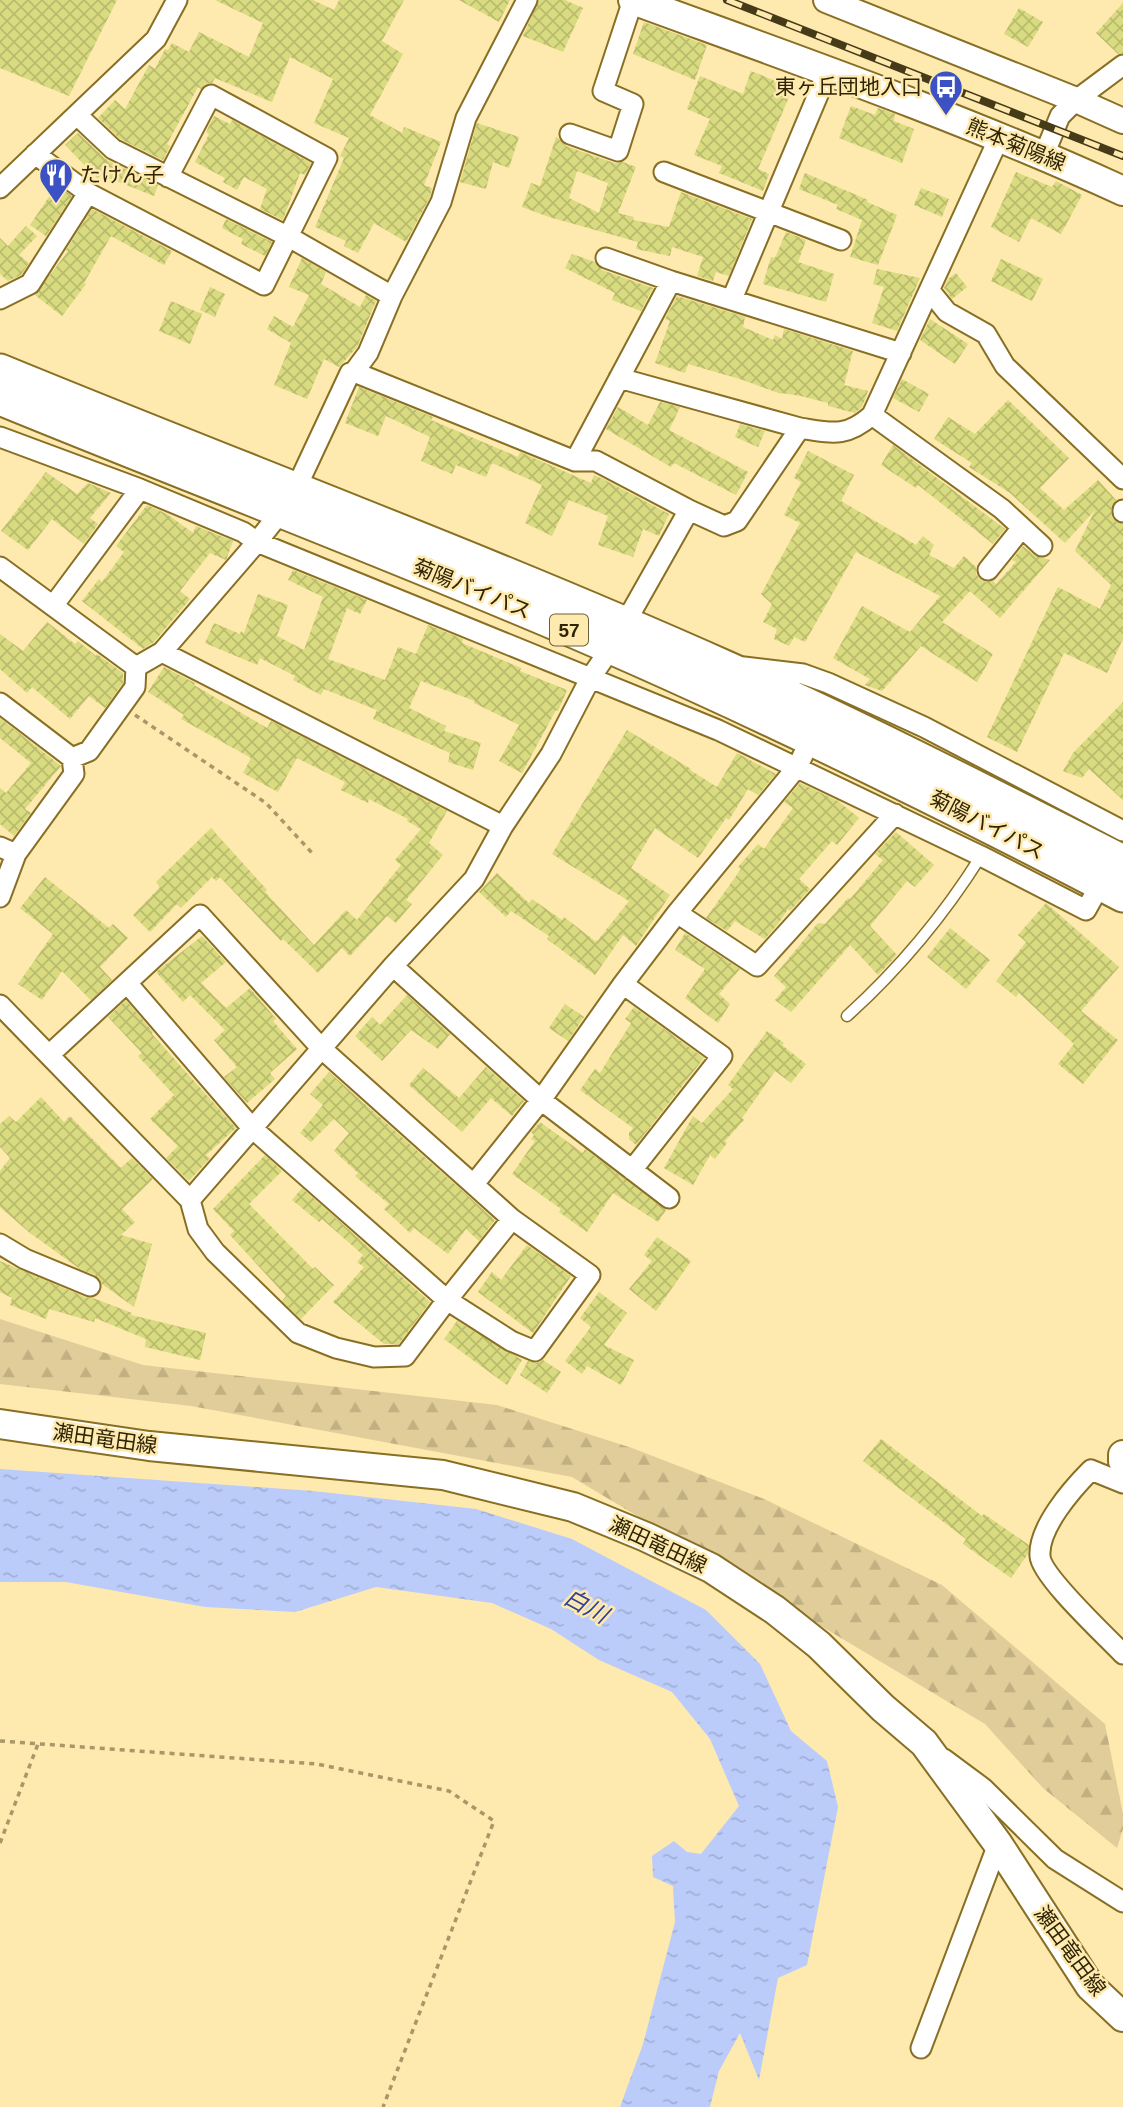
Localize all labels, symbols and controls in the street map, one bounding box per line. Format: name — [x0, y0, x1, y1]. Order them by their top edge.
bus stop icon: 東ヶ丘団地入口 — [927, 68, 965, 117]
place label: 東ヶ丘団地入口 — [775, 75, 922, 98]
street label: 熊本菊陽線 — [963, 114, 1069, 175]
restaurant icon: たけん子 — [37, 156, 75, 205]
place label: たけん子 — [80, 163, 164, 186]
street label: 菊陽バイパス — [410, 554, 535, 623]
road number: 57 — [550, 614, 588, 646]
street label: 菊陽バイパス — [926, 786, 1048, 863]
street label: 瀬田竜田線 — [51, 1420, 159, 1457]
street label: 瀬田竜田線 — [606, 1512, 711, 1577]
water label: 白川 — [560, 1584, 615, 1630]
street label: 瀬田竜田線 — [1030, 1901, 1111, 2000]

